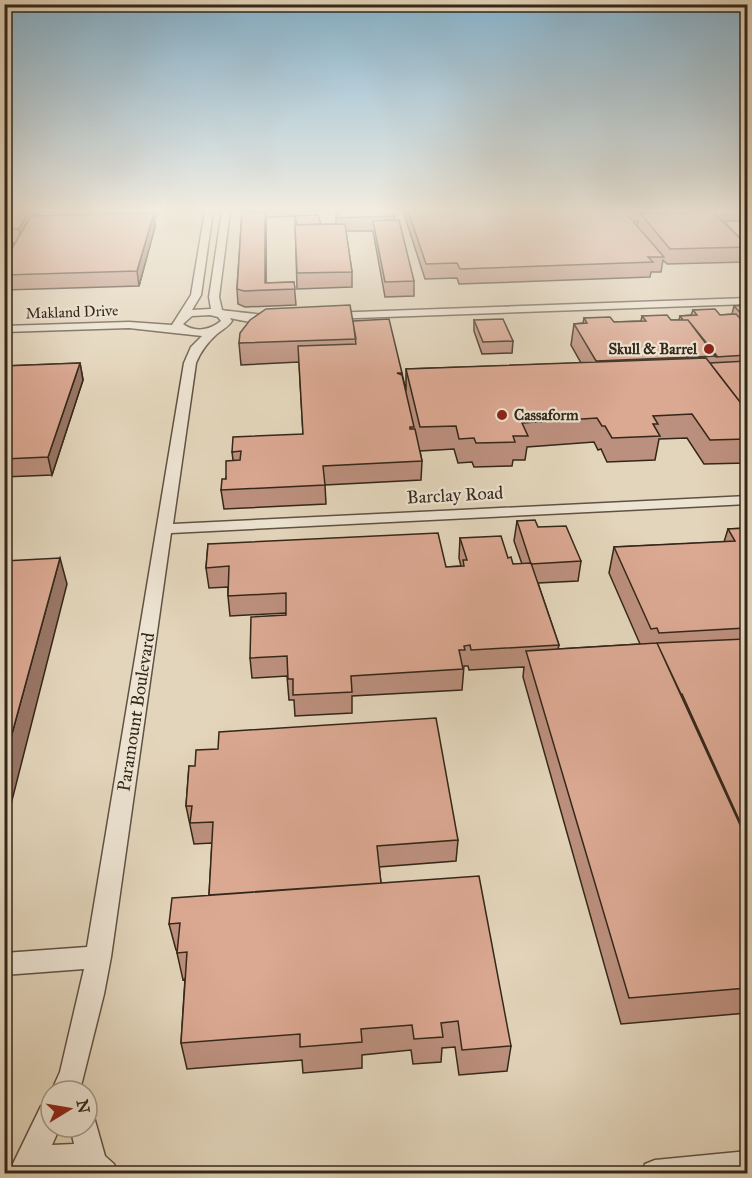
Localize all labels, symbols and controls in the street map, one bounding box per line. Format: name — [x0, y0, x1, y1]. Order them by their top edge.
street label: Makland Drive — [25, 301, 119, 323]
place label: Skull & Barrel — [608, 340, 698, 358]
marker: Skull & Barrel — [702, 342, 716, 356]
place label: Cassaform — [514, 406, 579, 424]
marker: Cassaform — [495, 408, 509, 422]
street label: Barclay Road — [406, 481, 504, 509]
street label: Paramount Boulevard — [113, 631, 159, 793]
north arrow — [39, 1079, 99, 1139]
text: N — [73, 1098, 94, 1115]

